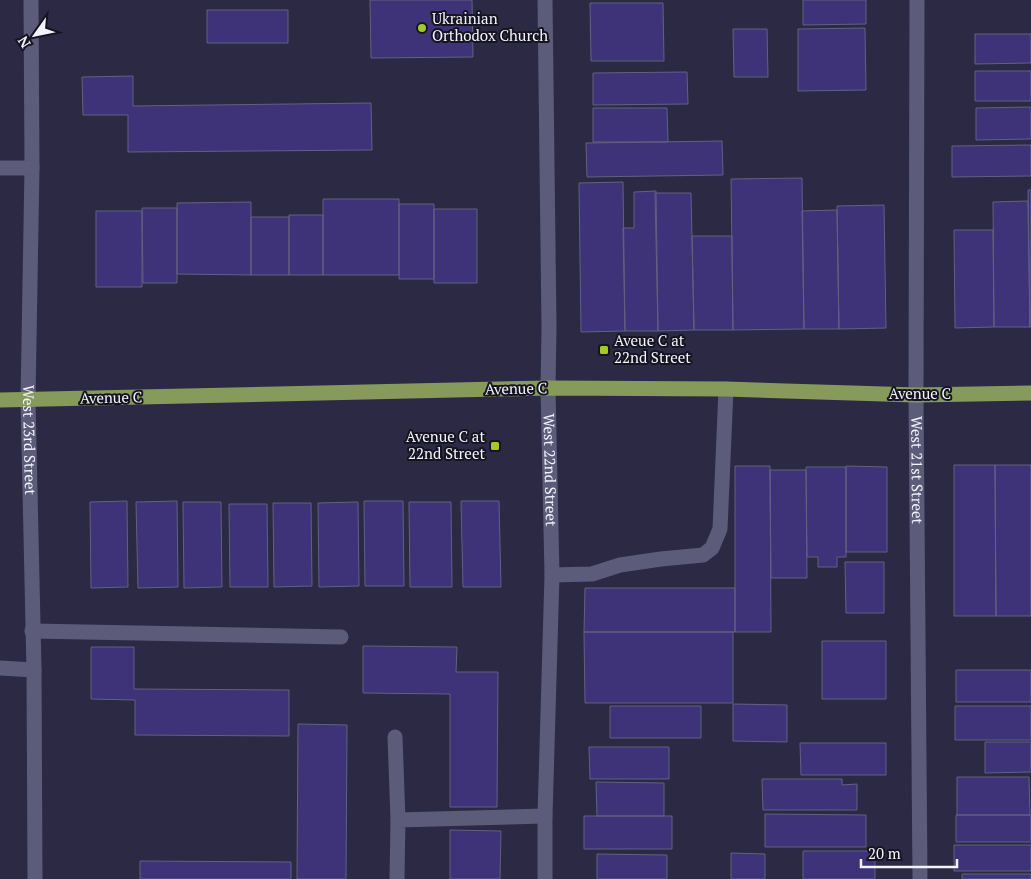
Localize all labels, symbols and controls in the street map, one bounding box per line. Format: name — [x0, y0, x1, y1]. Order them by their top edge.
place label: Ukrainian Orthodox Church — [432, 8, 548, 45]
north arrow — [10, 10, 60, 60]
marker: Ukrainian Orthodox Church — [416, 22, 428, 34]
text: N — [13, 32, 35, 52]
place label: Aveue C at 22nd Street — [614, 330, 691, 367]
marker: Aveue C at 22nd Street — [598, 344, 610, 356]
street label: Avenue C — [485, 377, 547, 399]
street label: Avenue C — [889, 383, 951, 403]
street label: West 23rd Street — [19, 385, 41, 496]
street label: Avenue C — [80, 386, 142, 408]
street label: West 22nd Street — [540, 413, 562, 527]
street label: West 21st Street — [907, 416, 928, 525]
place label: Avenue C at 22nd Street — [406, 426, 485, 463]
marker: Avenue C at 22nd Street — [489, 440, 501, 452]
scale bar — [861, 836, 957, 868]
text: 20 m — [868, 843, 901, 863]

